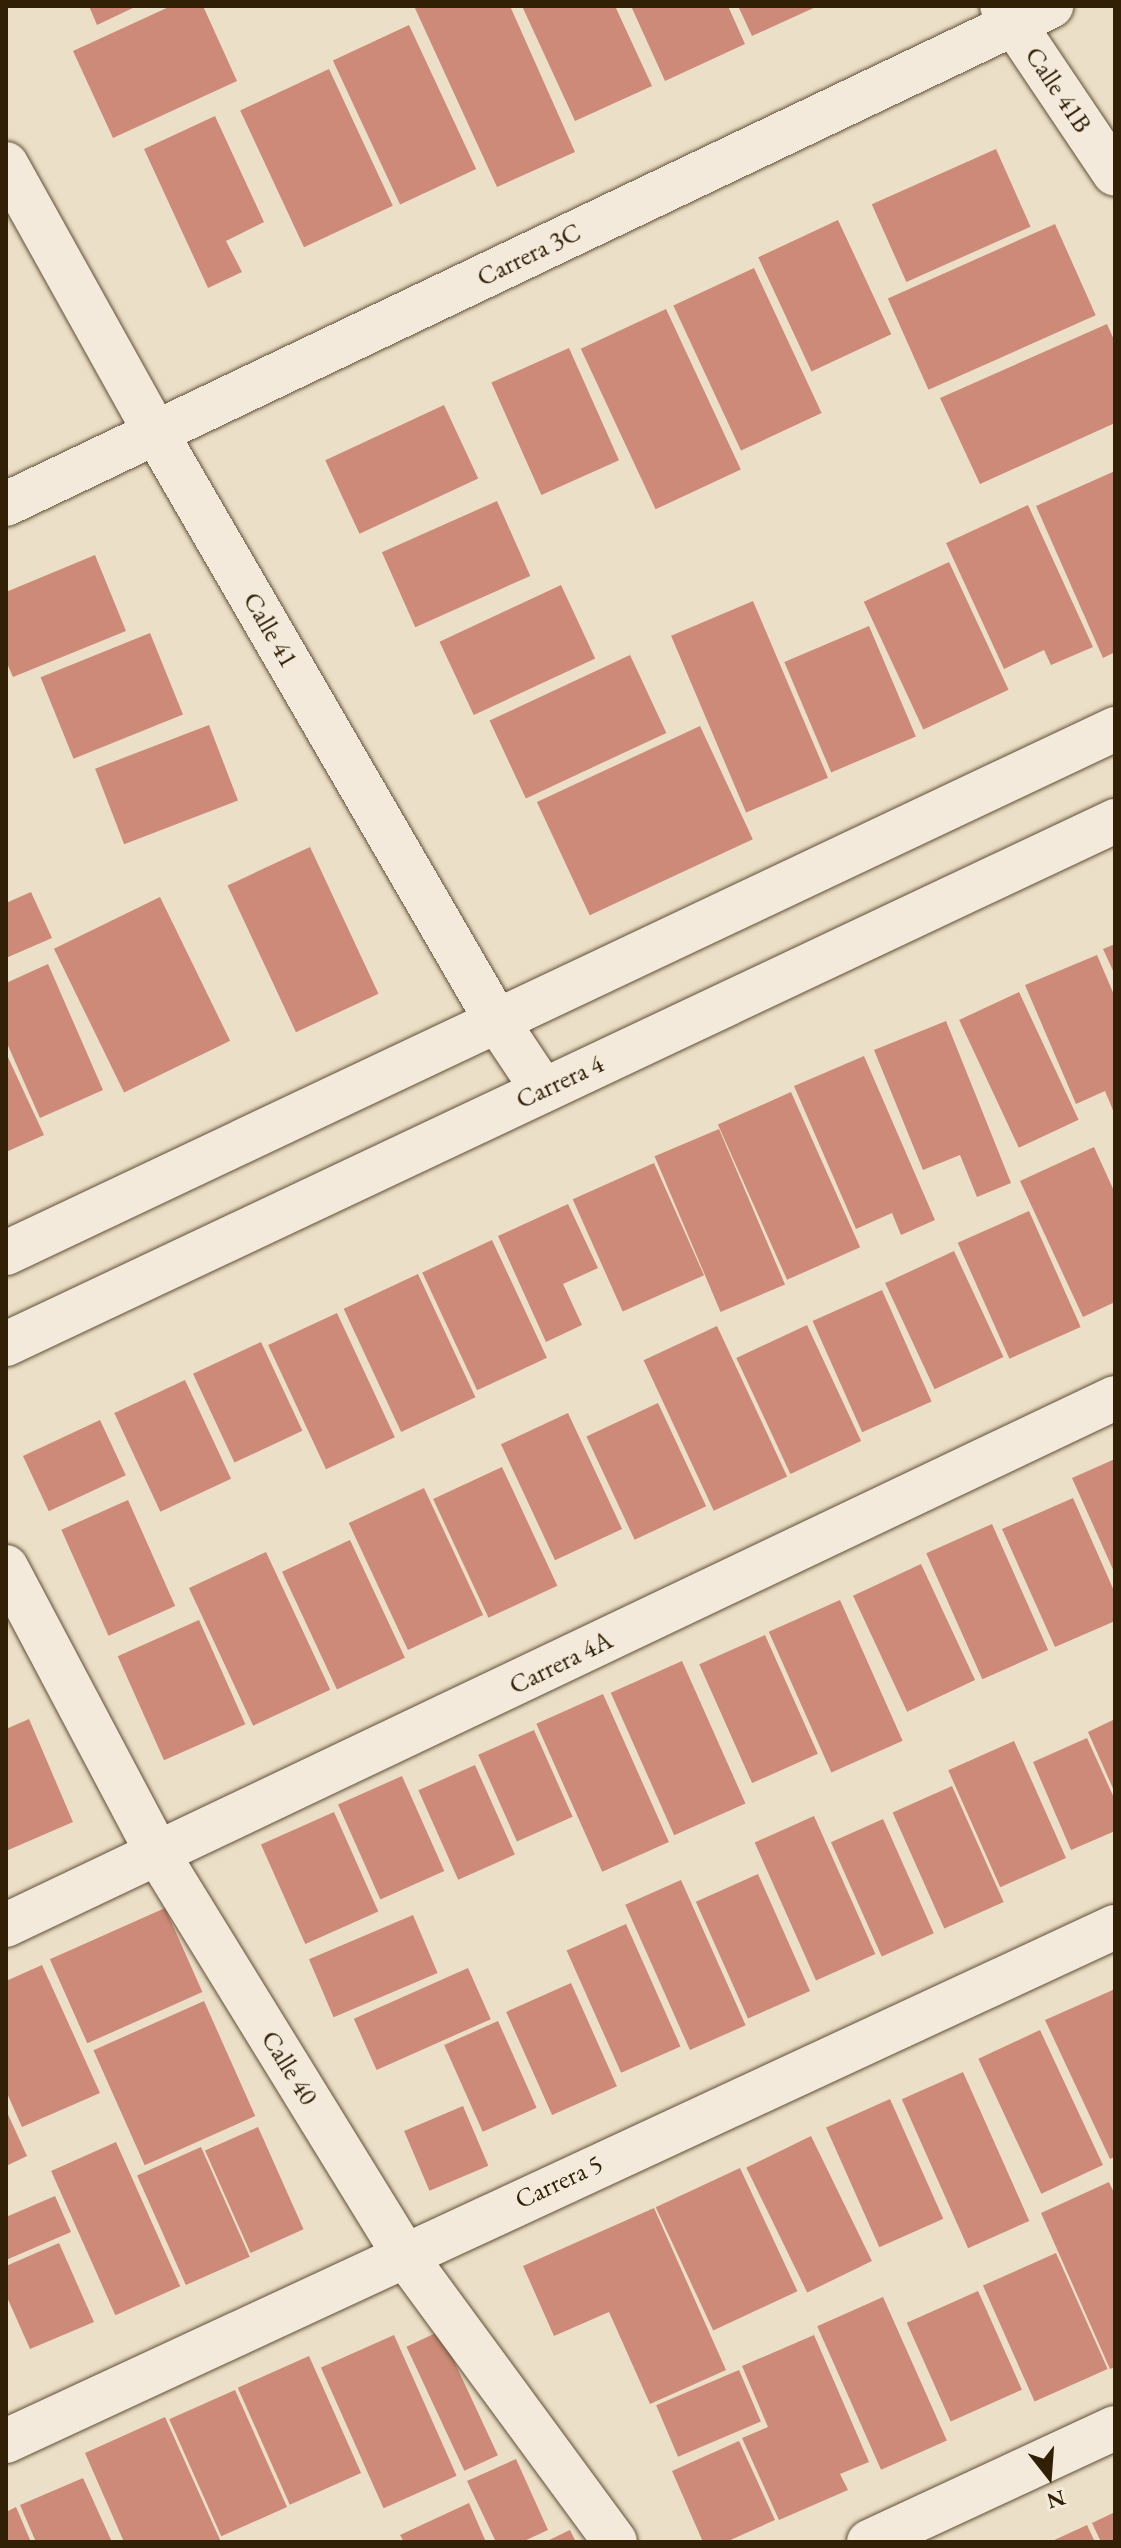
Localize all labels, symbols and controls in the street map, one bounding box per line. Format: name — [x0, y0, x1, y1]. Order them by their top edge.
street label: Calle 41B — [1018, 41, 1098, 139]
street label: Carrera 3C — [472, 217, 586, 293]
street label: Calle 41 — [236, 587, 304, 673]
street label: Carrera 4 — [511, 1048, 609, 1116]
street label: Carrera 4A — [504, 1625, 618, 1701]
street label: Calle 40 — [254, 2025, 324, 2111]
street label: Carrera 5 — [510, 2148, 608, 2216]
north arrow — [1009, 2436, 1089, 2516]
text: N — [1043, 2483, 1069, 2516]

